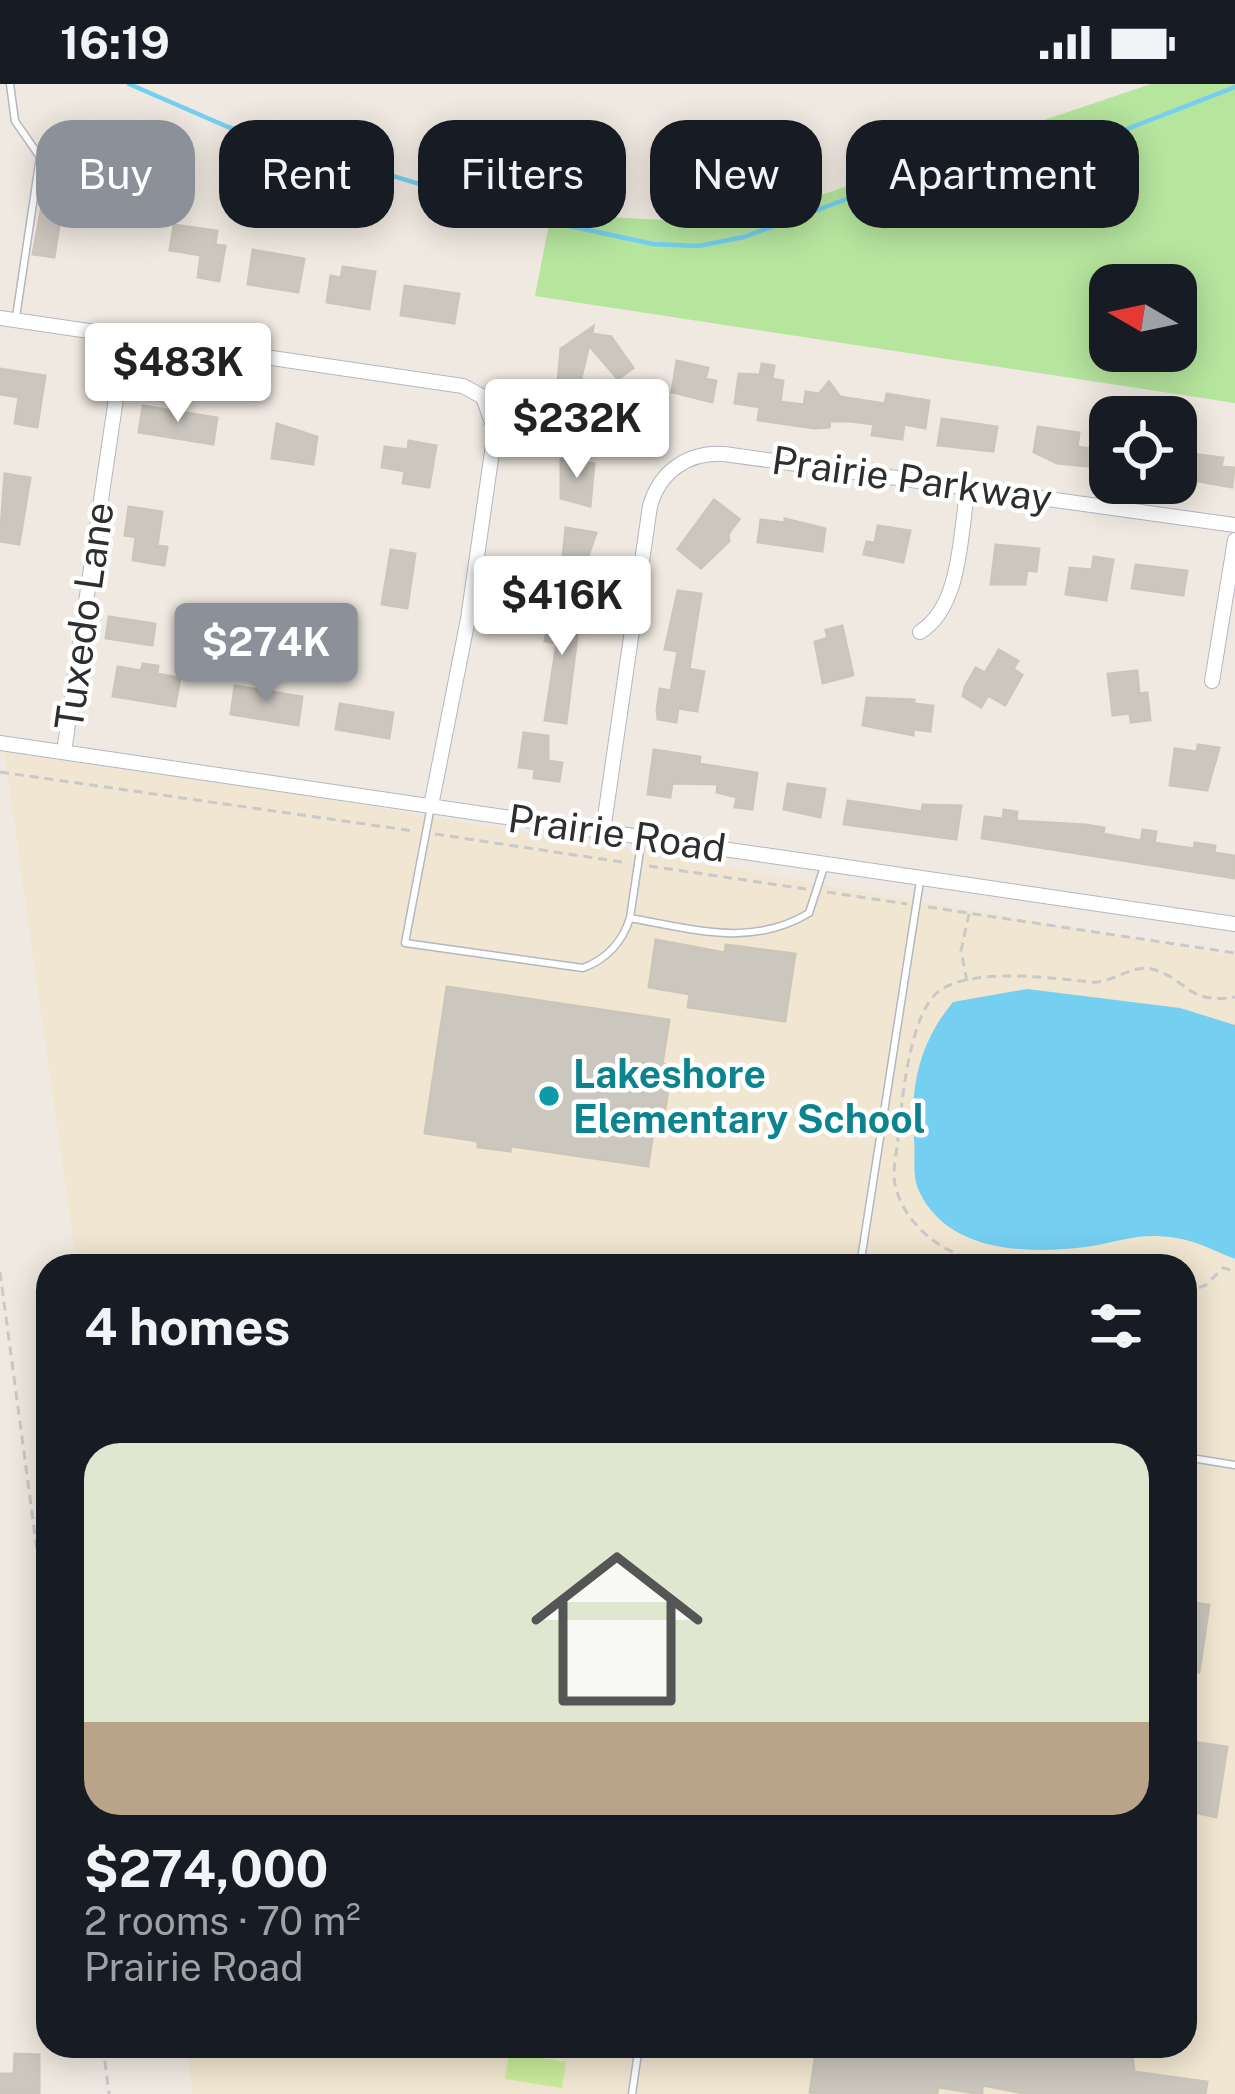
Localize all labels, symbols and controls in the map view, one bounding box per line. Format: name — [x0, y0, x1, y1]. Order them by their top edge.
text: 16:19 — [60, 16, 170, 69]
chip: Buy — [36, 120, 195, 228]
chip: Rent — [219, 120, 394, 228]
chip: Filters — [418, 120, 626, 228]
chip: New — [650, 120, 822, 228]
chip: Apartment — [846, 120, 1139, 228]
north arrow — [1089, 264, 1197, 372]
map controls — [1089, 264, 1197, 504]
pin: $483K — [94, 323, 262, 425]
text: $483K — [112, 339, 244, 385]
pin: $232K — [493, 379, 661, 481]
text: $232K — [512, 395, 642, 441]
button: locate — [1089, 396, 1197, 504]
street label: Prairie Parkway — [769, 437, 1055, 521]
street label: Tuxedo Lane — [45, 499, 123, 733]
pin: $416K — [478, 556, 646, 658]
text: $416K — [501, 572, 623, 618]
pin: $274K — [182, 603, 350, 705]
text: $274K — [202, 619, 330, 665]
street label: Prairie Road — [505, 795, 729, 871]
place label: Lakeshore Elementary School — [573, 1051, 926, 1142]
marker: Lakeshore Elementary School — [536, 1083, 562, 1109]
icon: filters — [1083, 1293, 1149, 1359]
text: 4 homes — [84, 1297, 290, 1356]
icon: home — [509, 1521, 725, 1737]
text: $274,000 — [84, 1839, 328, 1898]
text: 2 rooms · 70 m² — [84, 1898, 361, 1944]
text: Prairie Road — [84, 1944, 303, 1990]

